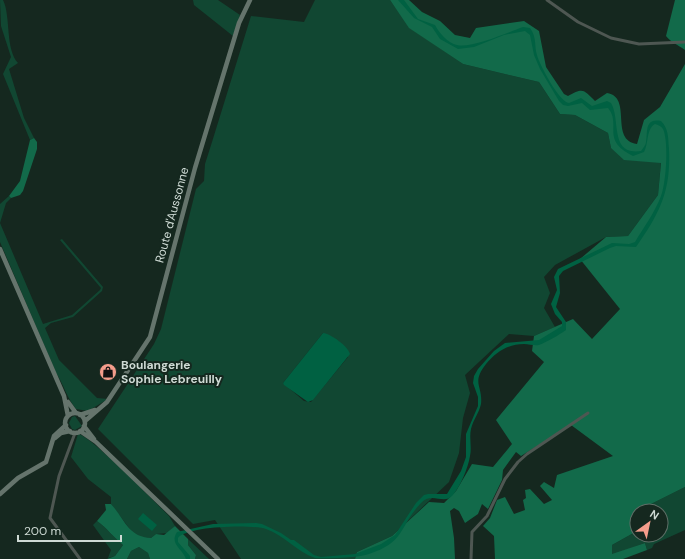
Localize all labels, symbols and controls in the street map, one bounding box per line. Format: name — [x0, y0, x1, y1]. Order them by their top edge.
street label: Route d'Aussonne — [152, 165, 193, 265]
place label: Boulangerie Sophie Lebreuilly — [121, 357, 223, 387]
shop icon: Boulangerie Sophie Lebreuilly — [98, 362, 118, 382]
north arrow — [629, 503, 669, 543]
text: N — [647, 507, 662, 523]
scale bar — [18, 517, 121, 543]
text: 200 m — [24, 523, 61, 539]

